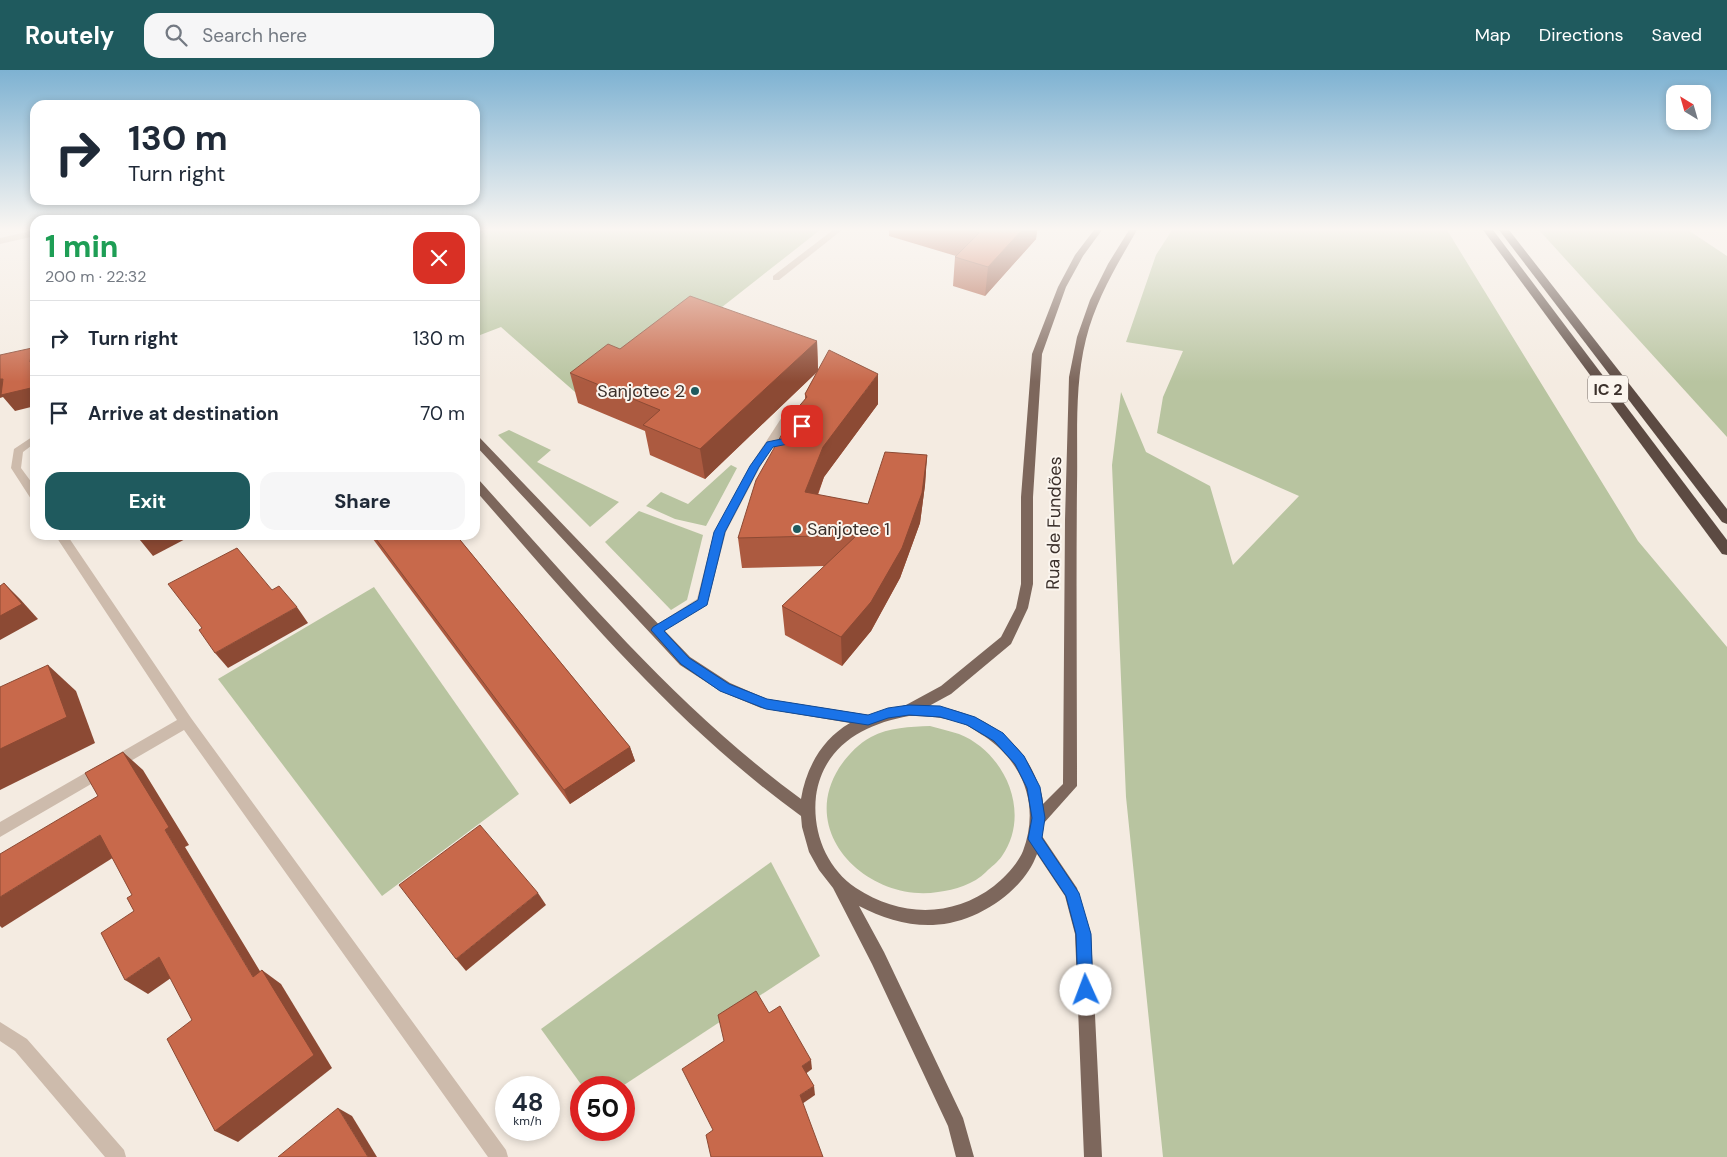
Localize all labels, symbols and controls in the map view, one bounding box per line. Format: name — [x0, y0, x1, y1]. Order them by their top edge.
search box — [144, 13, 494, 58]
text: Routely — [25, 20, 114, 51]
icon: search — [162, 21, 190, 49]
text: Search here — [202, 23, 307, 48]
text: Map — [1475, 23, 1511, 47]
text: Directions — [1539, 23, 1624, 47]
text: Saved — [1652, 23, 1702, 47]
north arrow — [1666, 85, 1711, 130]
map controls — [1666, 85, 1711, 130]
text: 130 m — [128, 115, 228, 161]
icon: right — [45, 120, 110, 185]
text: Turn right — [128, 159, 225, 188]
text: 1 min — [45, 227, 118, 266]
button: close — [413, 232, 465, 284]
text: 200 m · 22:32 — [45, 266, 146, 287]
icon: right — [45, 324, 73, 352]
text: Turn right — [88, 326, 178, 351]
text: 130 m — [413, 326, 465, 351]
road number: IC 2 — [1588, 376, 1628, 402]
place label: Sanjotec 2 — [597, 379, 685, 403]
marker: Sanjotec 2 — [689, 385, 701, 397]
icon: arrive — [45, 399, 73, 427]
text: Arrive at destination — [88, 401, 279, 426]
text: 70 m — [420, 401, 465, 426]
pin — [781, 405, 823, 447]
icon: arrive — [788, 412, 816, 440]
street label: Rua de Fundões — [1041, 456, 1067, 590]
button: Exit — [45, 472, 250, 530]
button: Share — [260, 472, 465, 530]
place label: Sanjotec 1 — [807, 517, 890, 541]
marker: Sanjotec 1 — [791, 523, 803, 535]
position arrow — [1059, 963, 1111, 1015]
speed limit sign: 50 — [570, 1076, 635, 1141]
text: 48 — [511, 1086, 544, 1119]
text: km/h — [513, 1113, 542, 1129]

